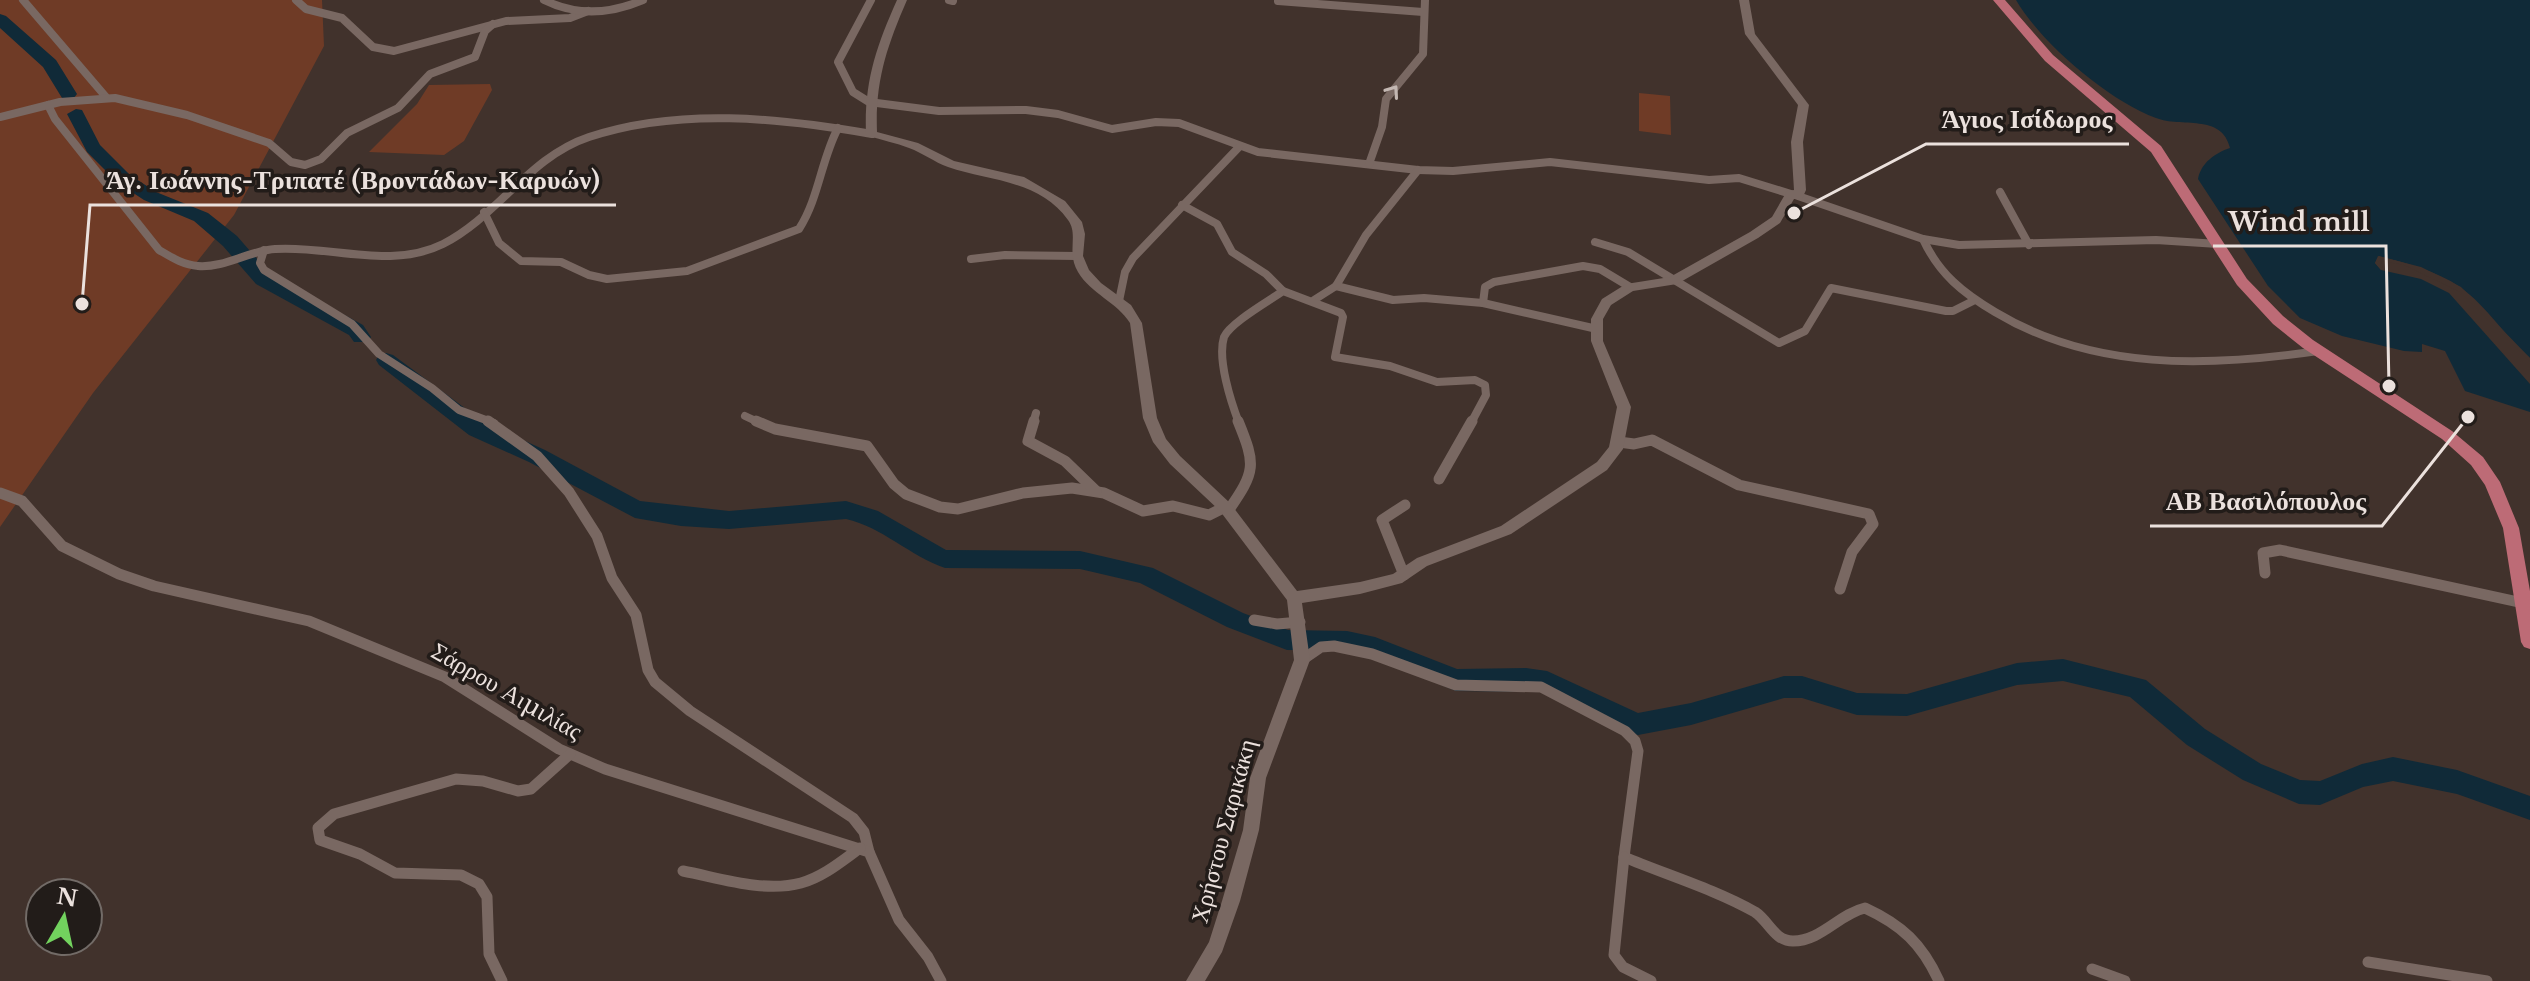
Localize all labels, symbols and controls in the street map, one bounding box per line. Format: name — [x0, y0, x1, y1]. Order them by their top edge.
one-way arrow — [1383, 85, 1398, 99]
callout: Άγιος Ισίδωρος — [1926, 94, 2129, 144]
text: Άγιος Ισίδωρος — [1942, 103, 2114, 135]
callout: Άγ. Ιωάννης-Τριπατέ (Βροντάδων-Καρυών) — [90, 155, 616, 205]
text: Άγ. Ιωάννης-Τριπατέ (Βροντάδων-Καρυών) — [106, 164, 600, 196]
callout: Wind mill — [2213, 196, 2386, 246]
text: Wind mill — [2227, 206, 2370, 238]
callout: ΑΒ Βασιλόπουλος — [2150, 476, 2382, 526]
text: ΑΒ Βασιλόπουλος — [2166, 485, 2367, 517]
street label: Σάρρου Αιμιλίας — [427, 636, 588, 746]
street label: Χρήστου Σαρικάκη — [1184, 736, 1262, 926]
north arrow — [24, 877, 104, 957]
text: N — [55, 883, 80, 913]

